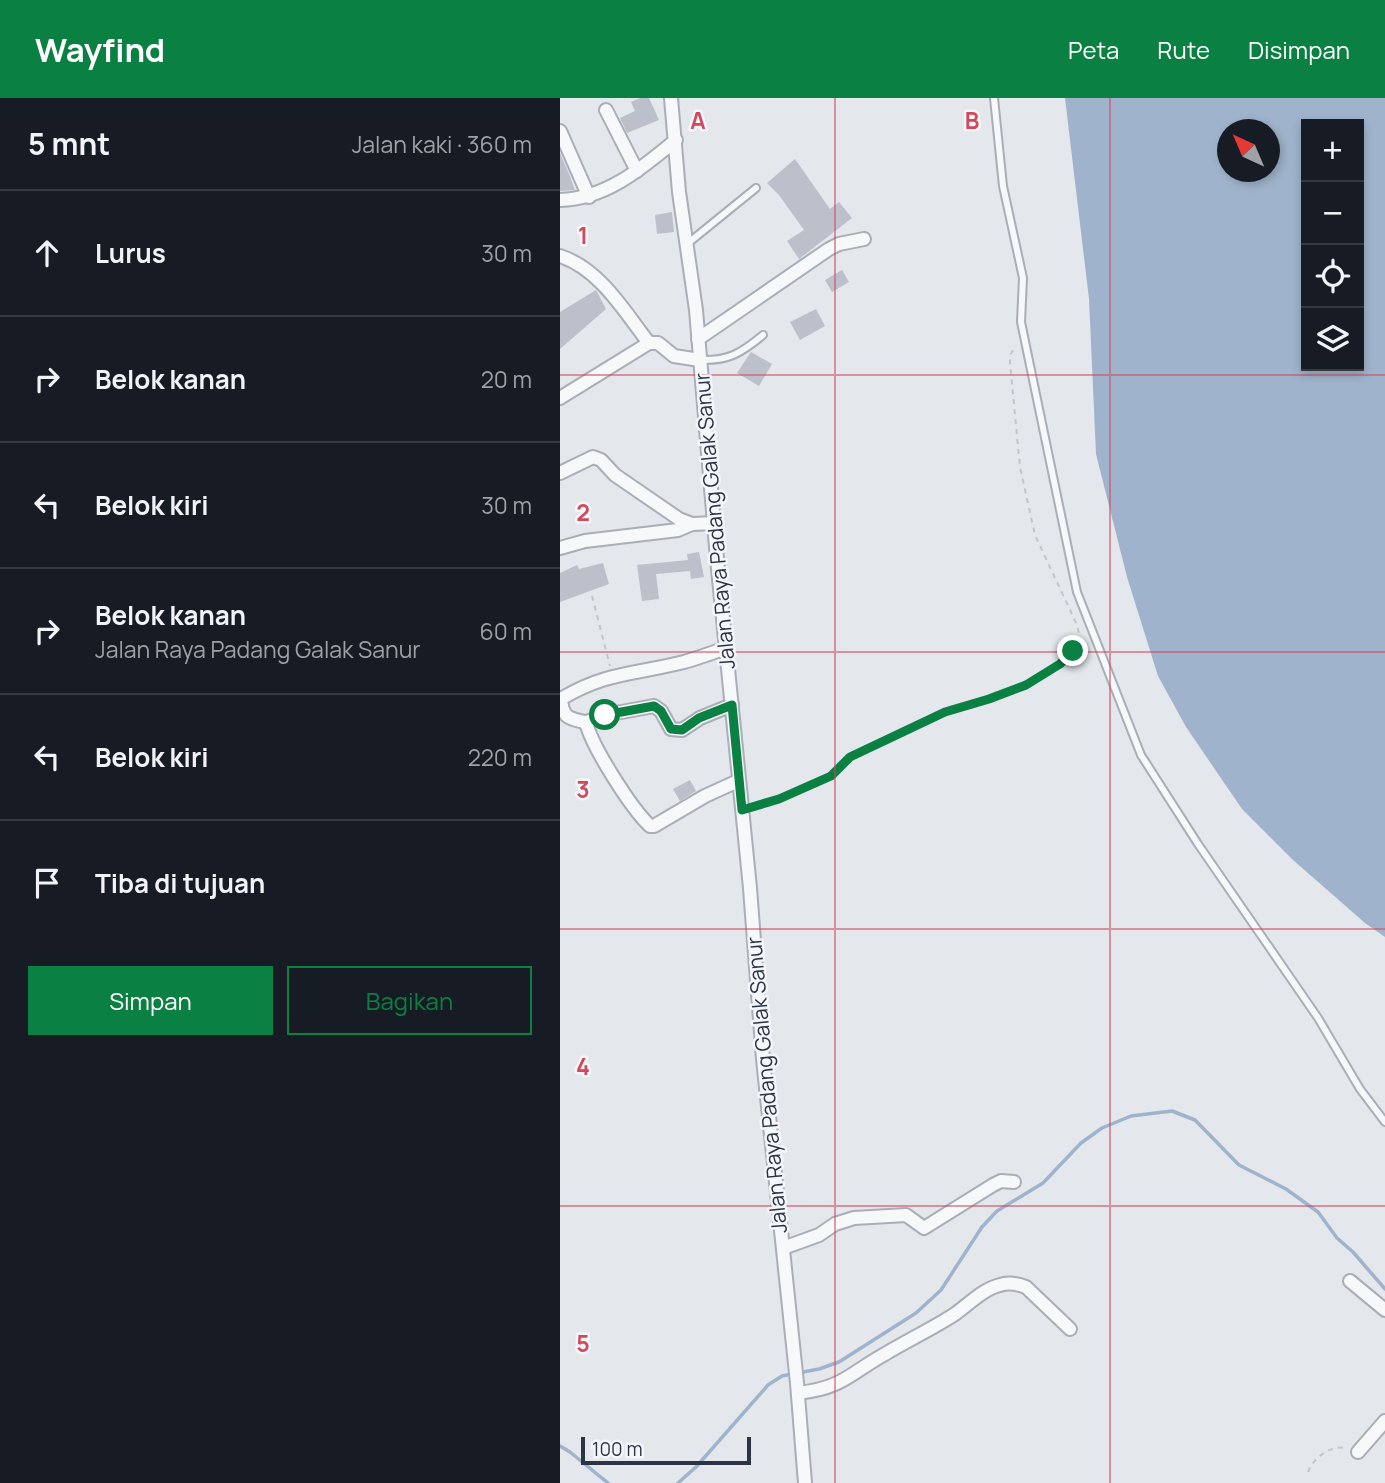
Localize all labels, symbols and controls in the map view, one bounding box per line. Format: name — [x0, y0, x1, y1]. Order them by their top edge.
text: Wayfind — [35, 27, 165, 72]
text: Peta — [1068, 33, 1119, 66]
text: Rute — [1157, 33, 1210, 66]
text: Disimpan — [1248, 33, 1350, 66]
text: A — [690, 104, 706, 136]
text: B — [965, 104, 979, 136]
north arrow — [1217, 119, 1280, 182]
map controls — [1301, 119, 1364, 371]
button: + — [1301, 119, 1364, 182]
text: 5 mnt — [28, 123, 110, 164]
text: Jalan kaki · 360 m — [352, 128, 532, 160]
button: − — [1301, 182, 1364, 245]
text: 1 — [578, 219, 588, 251]
icon: ahead — [28, 234, 66, 272]
text: Lurus — [95, 235, 166, 271]
text: 30 m — [481, 237, 532, 269]
button: locate — [1301, 245, 1364, 308]
button: layers — [1301, 308, 1364, 371]
icon: right — [28, 360, 66, 398]
text: Belok kanan — [95, 361, 246, 397]
text: 20 m — [481, 363, 532, 395]
street label: Jalan Raya Padang Galak Sanur — [687, 371, 741, 670]
icon: left — [28, 486, 66, 524]
text: Belok kiri — [95, 487, 209, 523]
text: 30 m — [481, 489, 532, 521]
text: 2 — [576, 496, 590, 528]
text: Belok kanan — [95, 597, 246, 633]
icon: right — [28, 612, 66, 650]
text: 60 m — [480, 615, 532, 647]
text: Jalan Raya Padang Galak Sanur — [95, 633, 421, 665]
route end — [1057, 635, 1088, 666]
route start — [589, 699, 620, 730]
icon: left — [28, 738, 66, 776]
text: Belok kiri — [95, 739, 209, 775]
text: 220 m — [468, 741, 532, 773]
text: 3 — [576, 773, 590, 805]
icon: arrive — [28, 864, 66, 902]
text: Tiba di tujuan — [95, 865, 265, 901]
street label: Jalan Raya Padang Galak Sanur — [739, 935, 793, 1234]
button: Simpan — [28, 966, 273, 1035]
button: Bagikan — [287, 966, 532, 1035]
text: 4 — [576, 1050, 590, 1082]
text: 5 — [576, 1327, 590, 1359]
scale bar — [581, 1434, 751, 1466]
text: 100 m — [592, 1436, 643, 1462]

